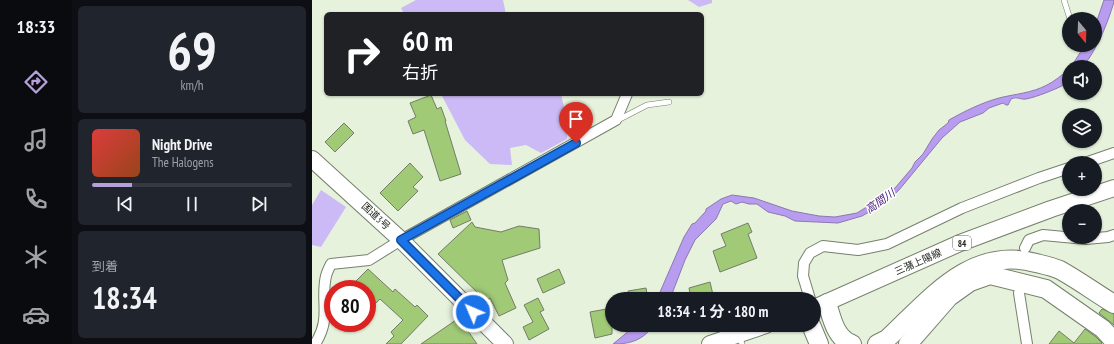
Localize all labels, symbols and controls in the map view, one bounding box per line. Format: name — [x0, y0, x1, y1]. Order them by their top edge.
north arrow — [1062, 12, 1102, 52]
map controls — [1062, 12, 1102, 244]
text: 18:33 — [17, 15, 55, 38]
text: 69 — [167, 17, 217, 84]
text: 60 m — [402, 22, 453, 59]
icon: right — [336, 28, 388, 80]
button: sound — [1062, 60, 1102, 100]
text: 右折 — [402, 61, 438, 84]
icon: directions — [22, 68, 50, 96]
text: km/h — [180, 77, 204, 94]
pin — [559, 102, 593, 143]
icon: arrive — [565, 108, 587, 130]
button: layers — [1062, 108, 1102, 148]
icon: music — [22, 126, 50, 154]
text: Night Drive — [152, 135, 212, 154]
text: The Halogens — [152, 154, 214, 171]
button: + — [1062, 156, 1102, 196]
icon: phone — [22, 185, 50, 213]
water label: 高間川 — [862, 185, 898, 216]
icon: previous — [114, 193, 136, 215]
icon: pause — [181, 193, 203, 215]
icon: next — [248, 193, 270, 215]
street label: 国道3号 — [359, 199, 393, 233]
button: − — [1062, 204, 1102, 244]
road number: 84 — [953, 236, 971, 250]
icon: climate — [22, 243, 50, 271]
street label: 三潴上陽線 — [893, 246, 943, 278]
text: 到着 — [92, 258, 118, 275]
text: 18:34 — [92, 278, 157, 317]
speed limit sign: 80 — [324, 280, 376, 332]
position arrow — [452, 291, 494, 333]
icon: car — [22, 301, 50, 329]
text: 18:34 · 1 分 · 180 m — [658, 302, 768, 321]

